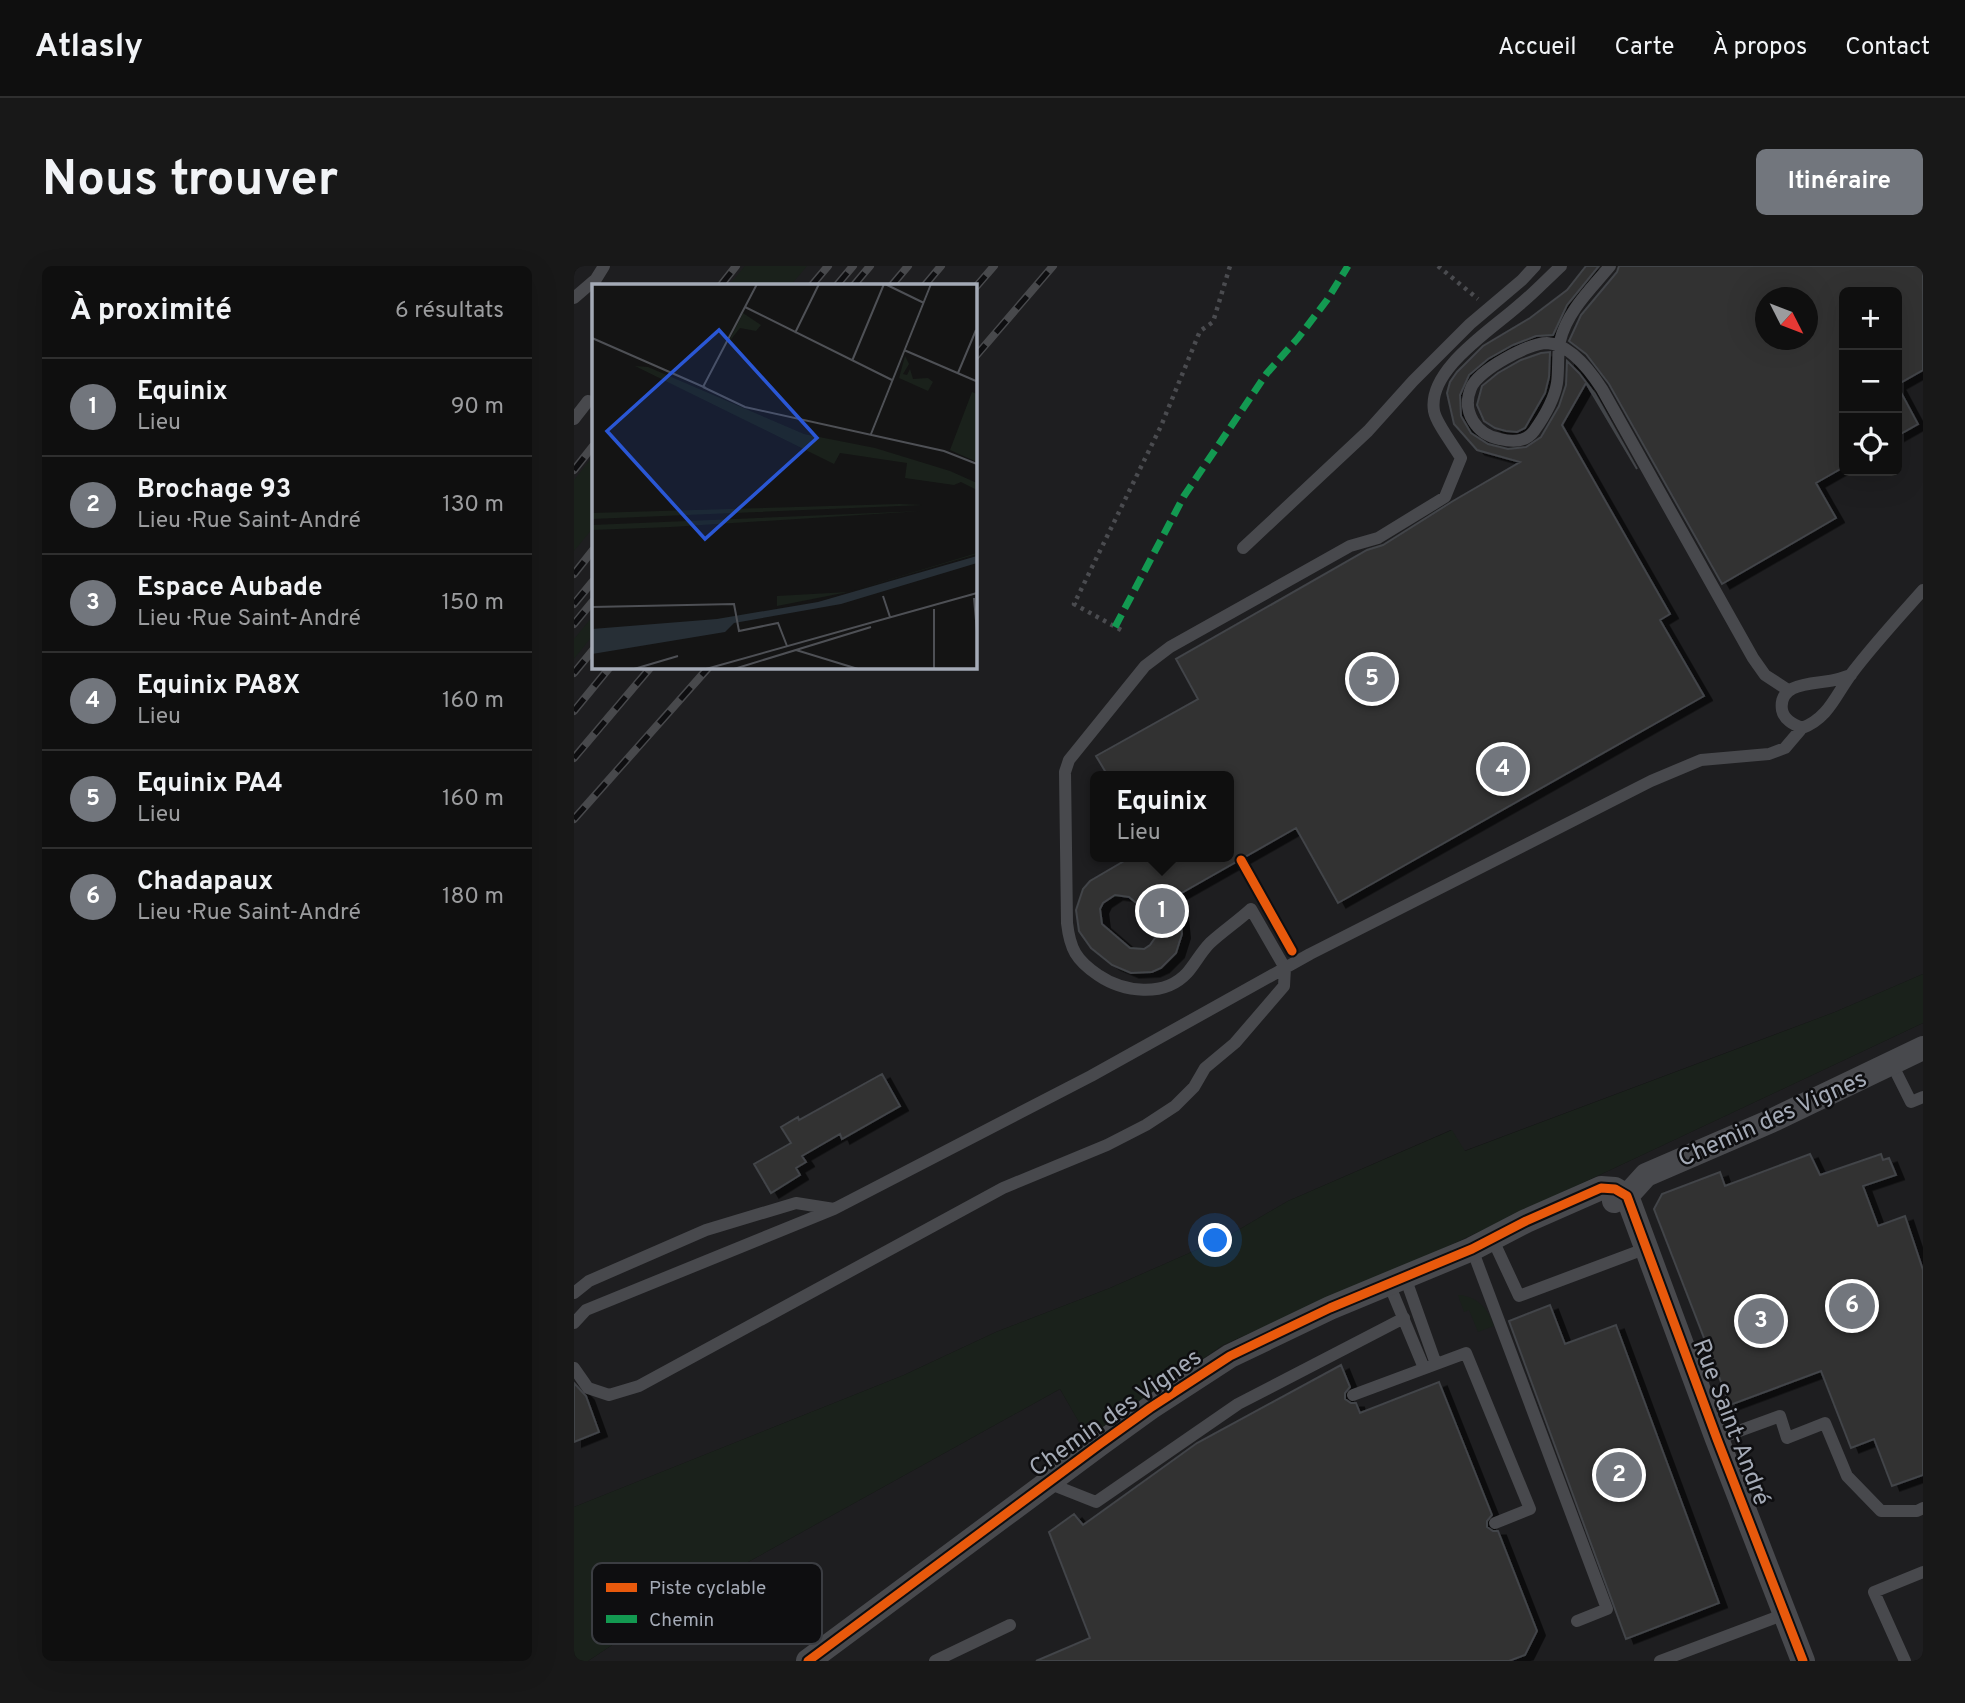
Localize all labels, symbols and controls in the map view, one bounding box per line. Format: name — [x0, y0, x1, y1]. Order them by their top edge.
text: Atlasly — [35, 27, 143, 69]
text: Accueil — [1498, 33, 1577, 63]
text: Carte — [1615, 33, 1674, 63]
text: À propos — [1712, 33, 1807, 63]
text: Contact — [1845, 33, 1930, 63]
button: Itinéraire — [1756, 149, 1923, 215]
text: Nous trouver — [42, 151, 338, 213]
inset map — [592, 284, 976, 668]
north arrow — [1755, 287, 1818, 350]
map controls — [1839, 287, 1902, 476]
button: + — [1839, 287, 1902, 350]
text: À proximité — [70, 293, 232, 330]
text: 6 résultats — [395, 297, 504, 326]
button: − — [1839, 350, 1902, 413]
text: Equinix — [137, 376, 228, 409]
text: 1 — [88, 393, 98, 422]
text: 90 m — [451, 393, 504, 422]
text: Lieu — [137, 409, 181, 438]
button: locate — [1839, 413, 1902, 476]
text: Brochage 93 — [137, 474, 291, 507]
text: 2 — [86, 491, 100, 520]
text: 130 m — [442, 491, 504, 520]
text: Lieu · Rue Saint-André — [137, 507, 361, 536]
text: Espace Aubade — [137, 572, 323, 605]
text: 3 — [86, 589, 100, 618]
text: 150 m — [442, 589, 504, 618]
text: Lieu · Rue Saint-André — [137, 605, 361, 634]
pin: 5 — [1349, 653, 1395, 705]
text: Equinix PA8X — [137, 670, 300, 703]
text: 4 — [86, 687, 100, 716]
text: 160 m — [442, 687, 504, 716]
text: Lieu — [137, 703, 181, 732]
pin: 4 — [1480, 743, 1526, 795]
text: Equinix PA4 — [137, 768, 283, 801]
popup — [1090, 771, 1234, 862]
text: 5 — [86, 785, 100, 814]
text: 160 m — [442, 785, 504, 814]
text: Equinix — [1117, 786, 1207, 819]
text: Lieu — [137, 801, 181, 830]
text: Lieu — [1117, 819, 1161, 848]
text: Chadapaux — [137, 866, 273, 899]
text: 6 — [86, 883, 100, 912]
text: 180 m — [442, 883, 504, 912]
pin: 1 — [1139, 885, 1185, 937]
text: Lieu · Rue Saint-André — [137, 899, 361, 928]
street label: Chemin des Vignes — [1674, 1065, 1872, 1175]
your location — [1198, 1223, 1232, 1257]
pin: 6 — [1829, 1280, 1875, 1332]
pin: 3 — [1738, 1295, 1784, 1347]
street label: Rue Saint-André — [1685, 1335, 1776, 1510]
street label: Chemin des Vignes — [1024, 1343, 1208, 1484]
pin: 2 — [1596, 1449, 1642, 1501]
legend — [592, 1563, 822, 1644]
text: Piste cyclable — [649, 1577, 766, 1601]
text: Chemin — [649, 1609, 714, 1633]

